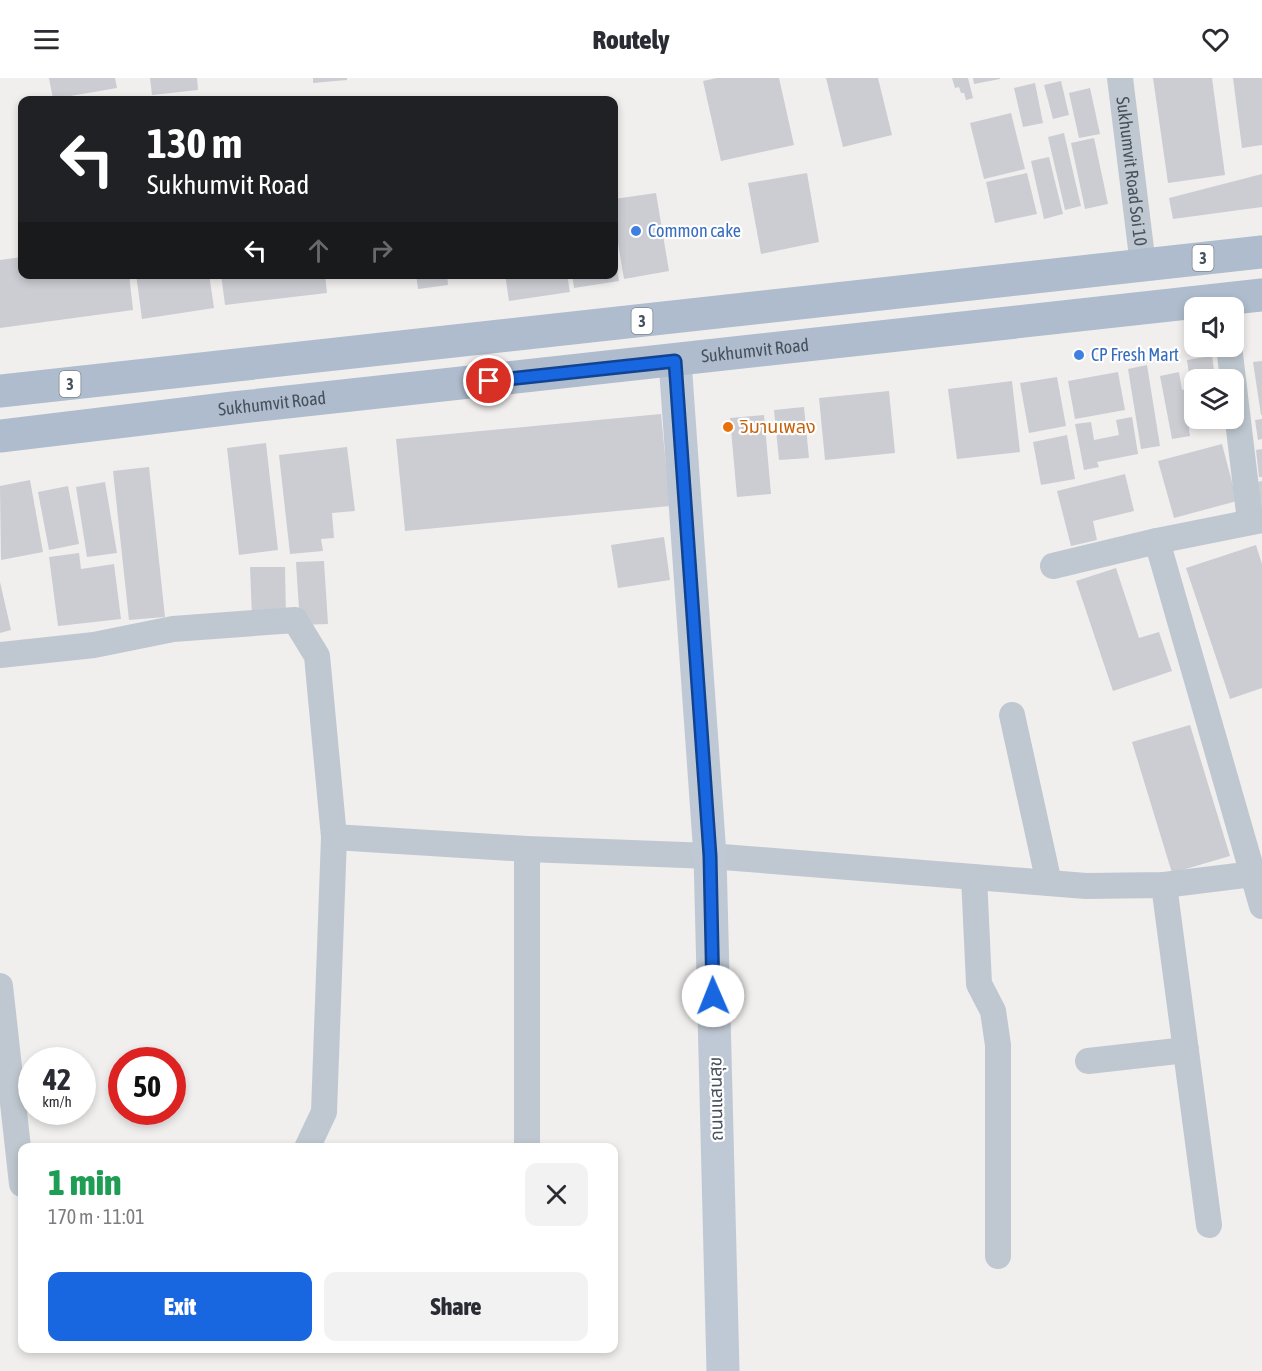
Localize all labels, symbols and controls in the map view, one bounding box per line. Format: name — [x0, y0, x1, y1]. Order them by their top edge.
icon: menu — [30, 23, 63, 56]
icon: heart — [1199, 23, 1232, 56]
text: Routely — [592, 24, 670, 55]
street label: Sukhumvit Road Soi 10 — [1112, 95, 1152, 247]
text: 130 m — [147, 119, 242, 167]
icon: left — [48, 120, 126, 198]
text: Sukhumvit Road — [147, 169, 309, 200]
place label: Common cake — [648, 220, 741, 241]
marker: Common cake — [629, 224, 643, 238]
icon: left — [239, 234, 272, 267]
icon: ahead — [302, 234, 335, 267]
icon: right — [365, 234, 398, 267]
road number: 3 — [1192, 245, 1214, 271]
map controls — [1184, 297, 1244, 429]
button: sound — [1184, 297, 1244, 357]
road number: 3 — [632, 308, 652, 334]
street label: Sukhumvit Road — [700, 334, 810, 367]
place label: CP Fresh Mart — [1091, 344, 1179, 365]
marker: CP Fresh Mart — [1072, 348, 1086, 362]
pin — [463, 355, 514, 406]
icon: arrive — [472, 364, 505, 397]
button: layers — [1184, 369, 1244, 429]
road number: 3 — [60, 371, 80, 397]
street label: Sukhumvit Road — [217, 387, 327, 420]
place label: วิมานเพลง — [739, 416, 816, 437]
marker: วิมานเพลง — [721, 420, 735, 434]
position arrow — [681, 964, 745, 1028]
speed limit sign: 50 — [108, 1047, 186, 1125]
street label: ถนนแสนสุข — [704, 1057, 728, 1141]
text: 42 — [43, 1062, 71, 1096]
text: km/h — [42, 1093, 72, 1110]
text: 1 min — [48, 1161, 122, 1203]
button: close — [525, 1163, 588, 1226]
text: 170 m · 11:01 — [48, 1205, 145, 1228]
button: Exit — [48, 1272, 312, 1341]
button: Share — [324, 1272, 588, 1341]

